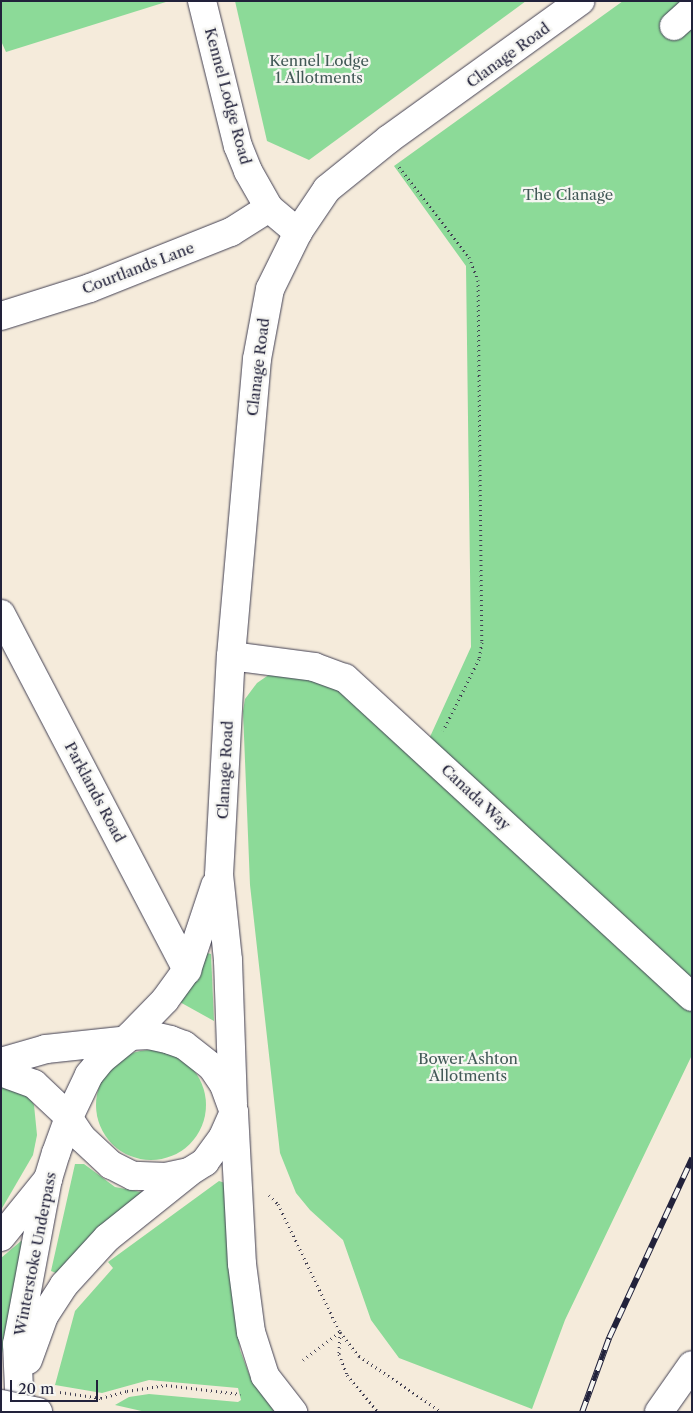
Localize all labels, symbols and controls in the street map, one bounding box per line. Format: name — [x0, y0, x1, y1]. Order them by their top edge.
street label: Clanage Road — [463, 19, 553, 91]
street label: Kennel Lodge Road — [201, 26, 255, 166]
park label: Kennel Lodge 1 Allotments — [269, 51, 369, 86]
park label: The Clanage — [523, 186, 613, 204]
street label: Courtlands Lane — [79, 238, 197, 298]
street label: Clanage Road — [243, 317, 273, 417]
street label: Clanage Road — [213, 720, 237, 820]
street label: Parklands Road — [61, 739, 129, 845]
street label: Canada Way — [437, 760, 515, 834]
park label: Bower Ashton Allotments — [418, 1049, 518, 1084]
street label: Winterstoke Underpass — [10, 1171, 60, 1337]
scale bar — [12, 1370, 100, 1402]
text: 20 m — [18, 1379, 54, 1398]

